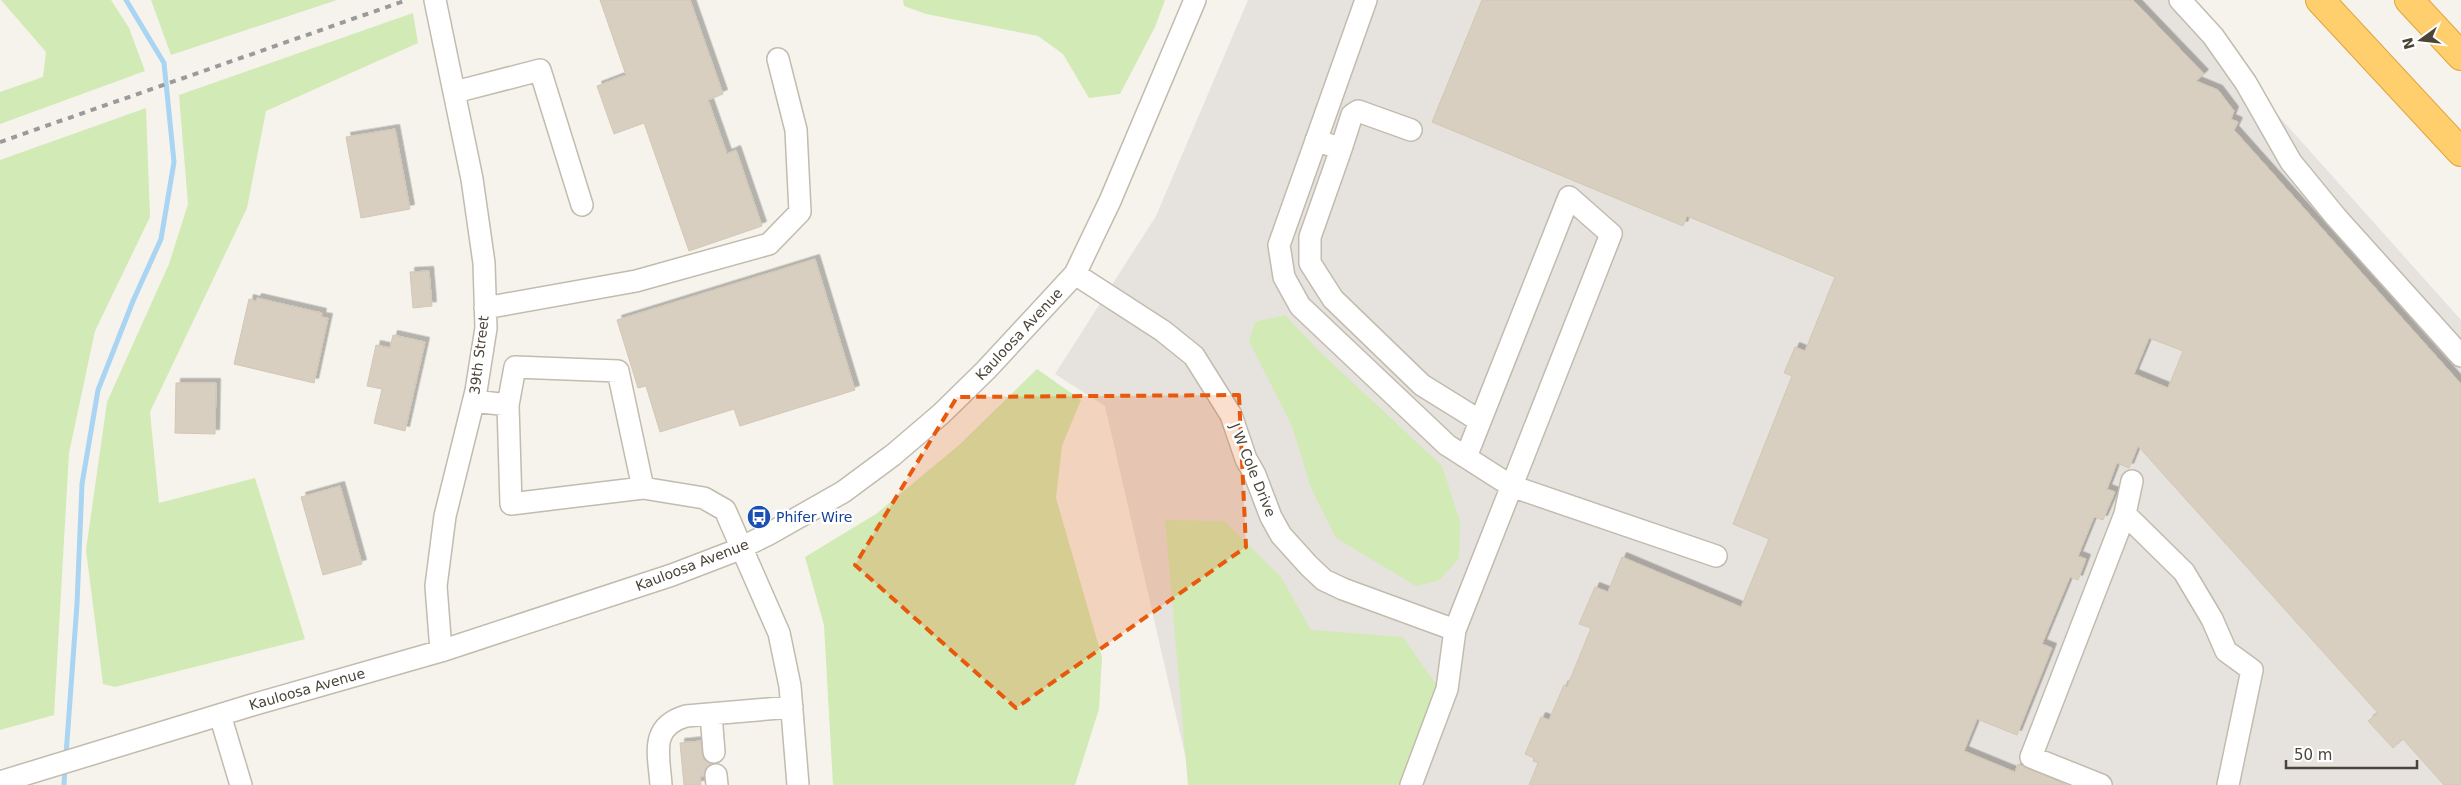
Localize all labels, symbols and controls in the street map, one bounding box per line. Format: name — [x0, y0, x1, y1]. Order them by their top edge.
north arrow — [2396, 15, 2446, 65]
text: N — [2399, 36, 2418, 51]
street label: Kauloosa Avenue — [972, 285, 1066, 383]
street label: 39th Street — [466, 314, 492, 395]
street label: J W Cole Drive — [1227, 420, 1279, 519]
bus stop icon: Phifer Wire — [746, 504, 772, 530]
place label: Phifer Wire — [776, 509, 852, 525]
street label: Kauloosa Avenue — [633, 536, 751, 594]
street label: Kauloosa Avenue — [247, 665, 367, 713]
scale bar — [2286, 738, 2417, 770]
text: 50 m — [2294, 746, 2332, 764]

